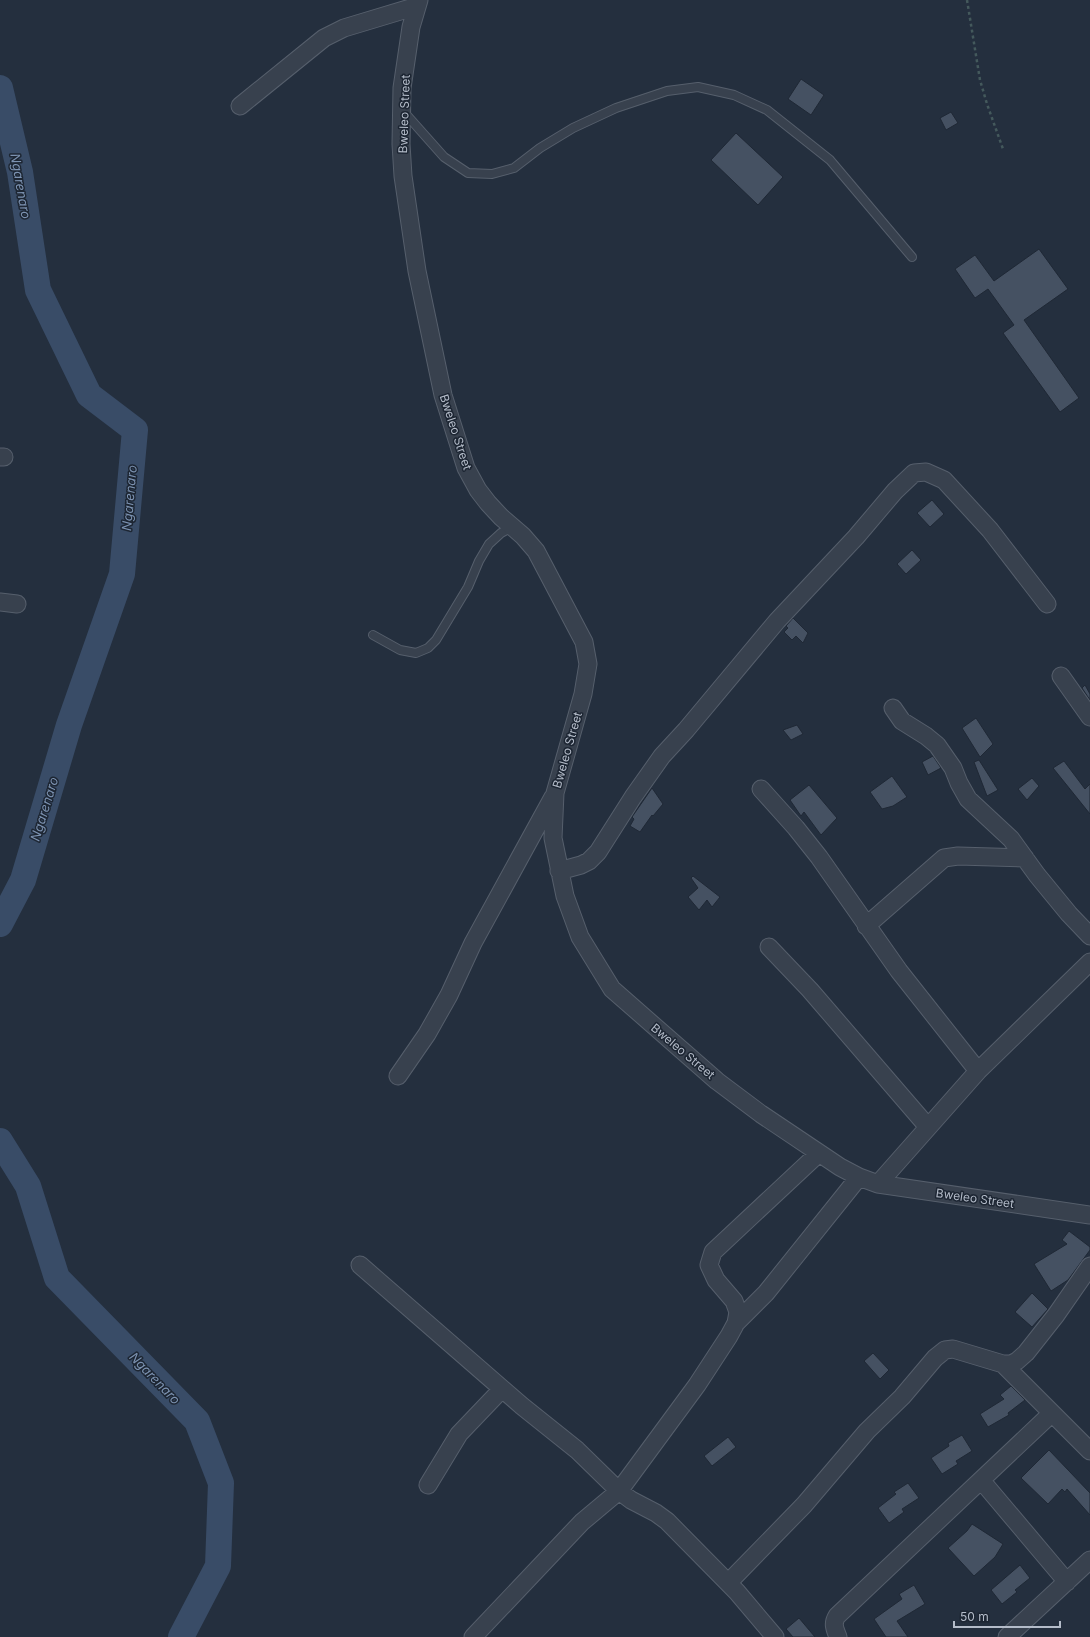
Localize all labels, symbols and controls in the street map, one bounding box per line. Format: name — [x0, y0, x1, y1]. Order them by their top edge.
street label: Bweleo Street — [395, 74, 413, 154]
water label: Ngarenaro — [7, 152, 35, 220]
street label: Bweleo Street — [437, 392, 475, 472]
water label: Ngarenaro — [118, 464, 140, 532]
street label: Bweleo Street — [549, 710, 585, 790]
water label: Ngarenaro — [27, 775, 61, 843]
street label: Bweleo Street — [648, 1020, 718, 1082]
street label: Bweleo Street — [935, 1185, 1015, 1211]
water label: Ngarenaro — [126, 1349, 184, 1407]
scale bar — [954, 1603, 1060, 1629]
text: 50 m — [960, 1609, 989, 1624]

